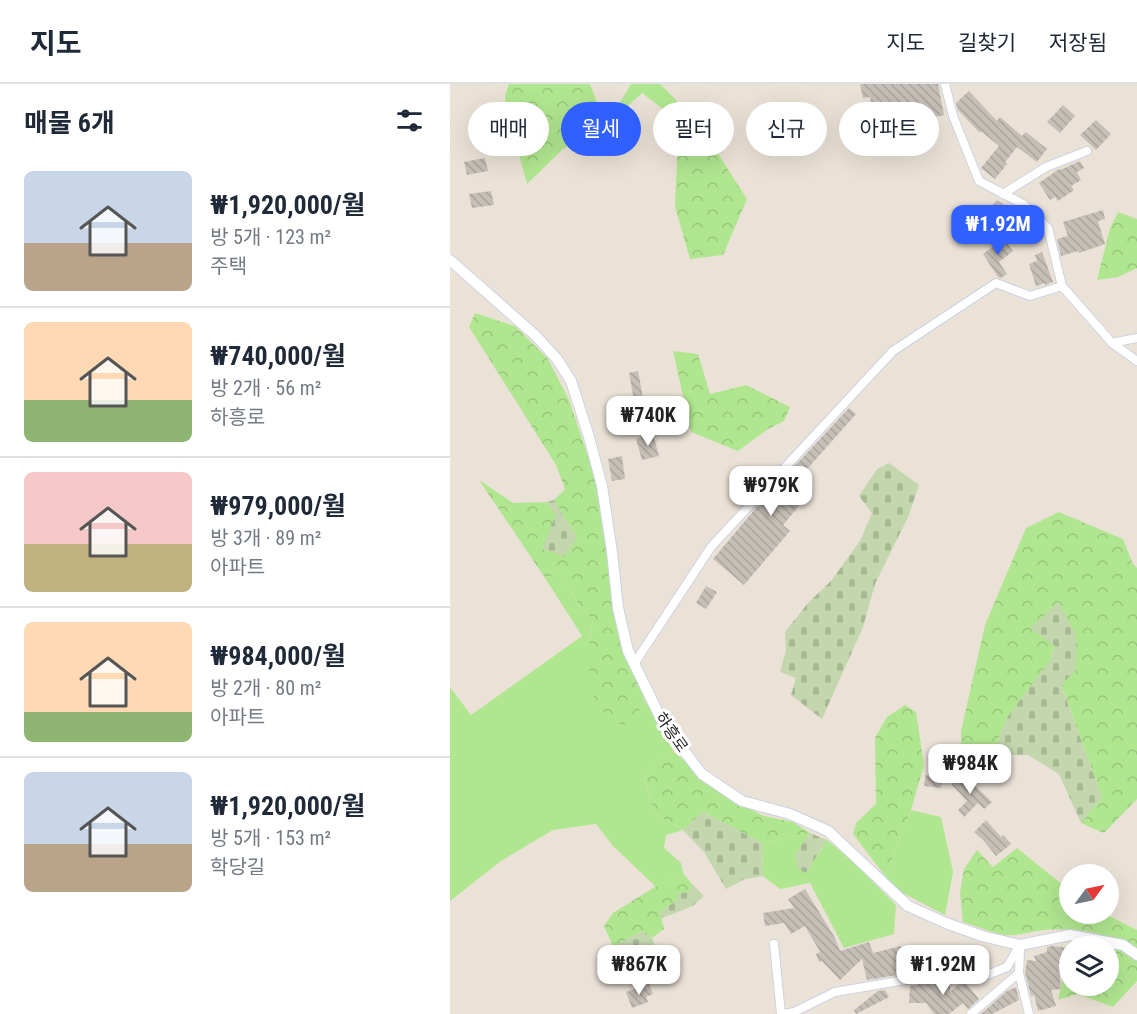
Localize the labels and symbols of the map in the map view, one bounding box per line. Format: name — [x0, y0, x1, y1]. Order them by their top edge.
pin: ₩1.92M — [949, 205, 1047, 256]
pin: ₩740K — [606, 396, 690, 447]
pin: ₩979K — [729, 466, 813, 517]
street label: 하흥로 — [651, 709, 692, 756]
pin: ₩984K — [928, 744, 1012, 795]
north arrow — [1059, 864, 1119, 924]
pin: ₩867K — [597, 945, 681, 996]
pin: ₩1.92M — [894, 945, 992, 996]

